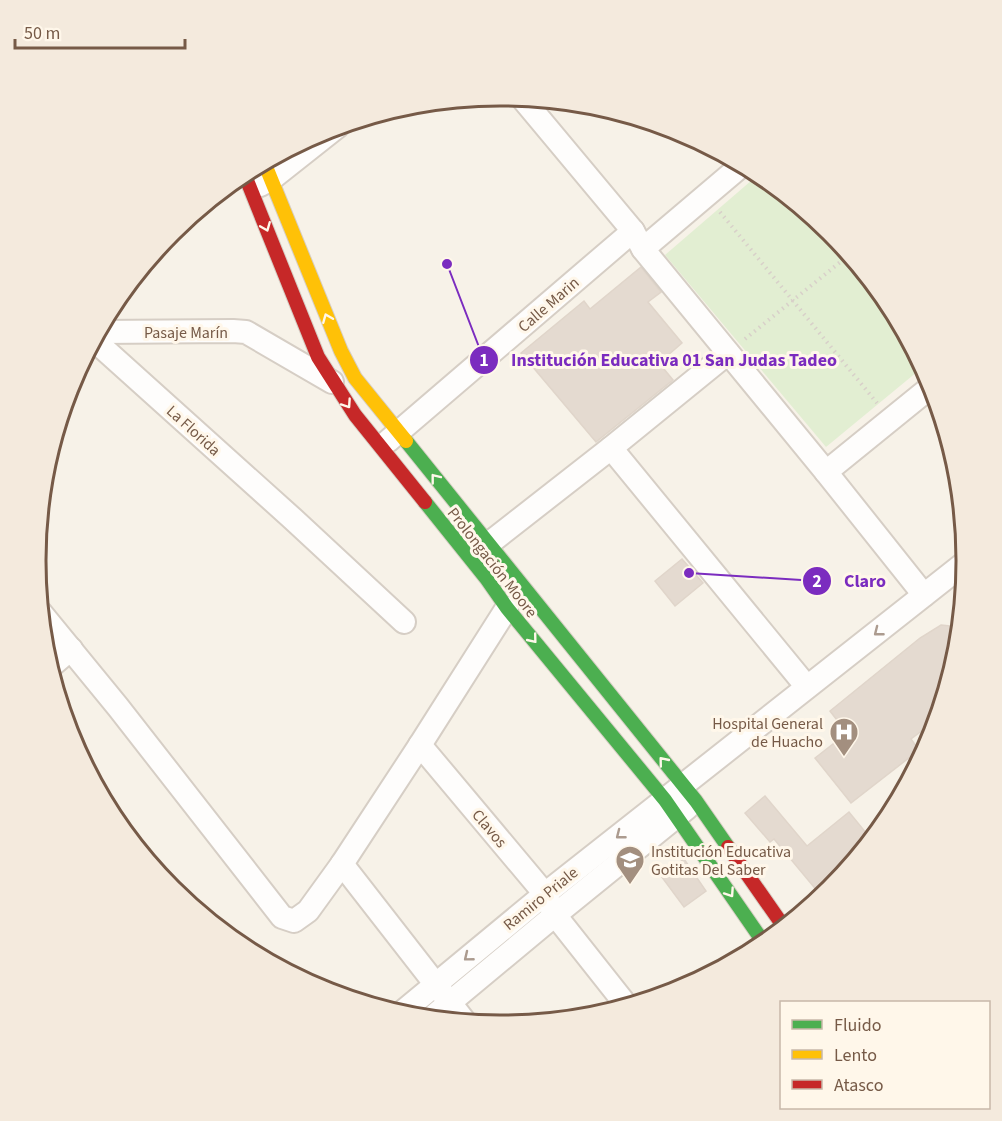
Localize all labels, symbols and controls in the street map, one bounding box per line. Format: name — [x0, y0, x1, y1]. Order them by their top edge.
scale bar — [15, 12, 184, 50]
text: 50 m — [24, 21, 60, 46]
one-way arrow — [259, 221, 272, 232]
street label: Calle Marin — [513, 272, 584, 337]
one-way arrow — [322, 313, 334, 324]
street label: Pasaje Marín — [144, 322, 228, 344]
callout: Institución Educativa 01 San Judas Tadeo — [469, 342, 849, 378]
text: 1 — [479, 348, 489, 373]
text: Institución Educativa 01 San Judas Tadeo — [511, 348, 837, 373]
one-way arrow — [340, 397, 351, 408]
street label: La Florida — [161, 400, 225, 461]
one-way arrow — [432, 474, 443, 485]
street label: Prolongación Moore — [442, 503, 542, 622]
callout: Claro — [802, 563, 898, 599]
text: 2 — [812, 569, 822, 594]
text: Claro — [844, 569, 886, 594]
one-way arrow — [873, 624, 884, 635]
one-way arrow — [526, 632, 537, 643]
place label: Hospital General de Huacho — [712, 713, 823, 753]
hospital icon: Hospital General de Huacho — [828, 716, 860, 758]
one-way arrow — [659, 757, 670, 768]
street label: Clavos — [467, 805, 512, 853]
one-way arrow — [616, 827, 627, 838]
place label: Institución Educativa Gotitas Del Saber — [651, 841, 791, 881]
school or university icon: Institución Educativa Gotitas Del Saber — [614, 844, 646, 886]
street label: Ramiro Priale — [499, 862, 583, 936]
one-way arrow — [723, 886, 734, 897]
one-way arrow — [464, 949, 475, 960]
legend — [780, 1001, 990, 1109]
text: Fluido — [834, 1013, 881, 1038]
text: Lento — [834, 1043, 877, 1068]
text: Atasco — [834, 1073, 883, 1098]

